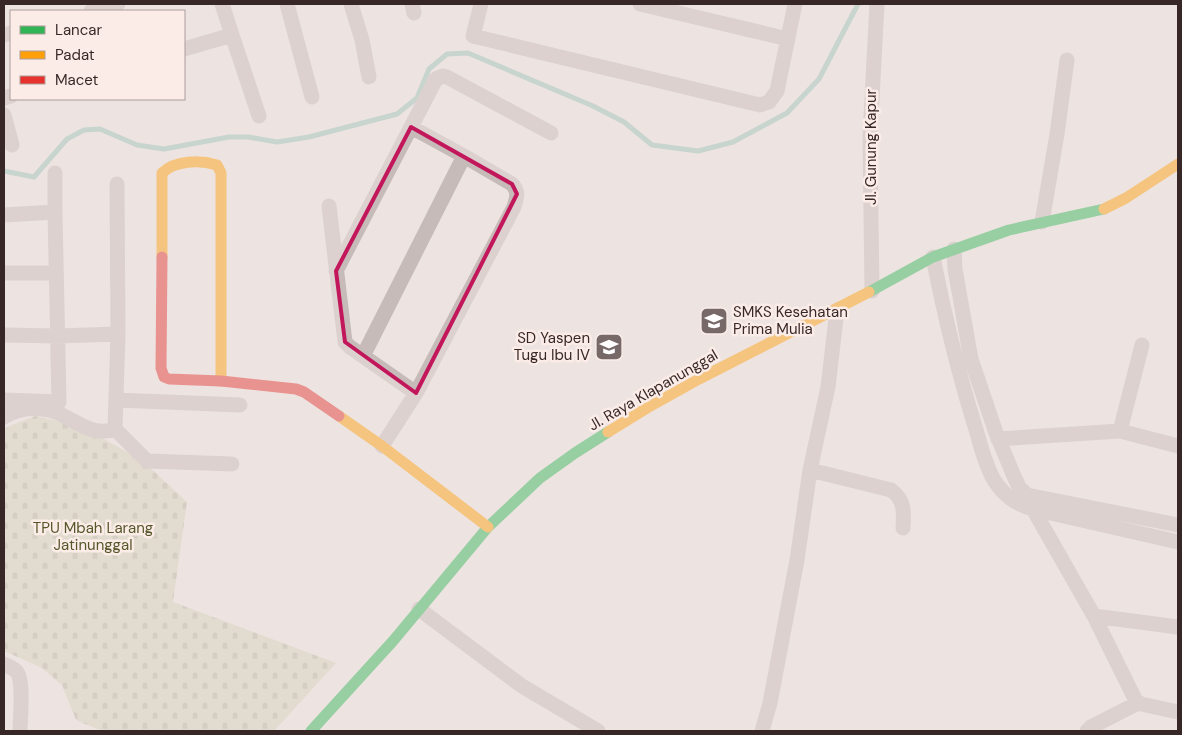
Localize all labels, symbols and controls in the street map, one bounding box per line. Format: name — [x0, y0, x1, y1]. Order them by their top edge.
legend — [10, 10, 185, 100]
text: Lancar — [55, 20, 102, 40]
text: Padat — [55, 45, 95, 65]
text: Macet — [55, 70, 99, 90]
street label: Jl. Gunung Kapur — [861, 89, 881, 205]
place label: SMKS Kesehatan Prima Mulia — [733, 302, 848, 339]
school or university icon: SMKS Kesehatan Prima Mulia — [699, 306, 729, 336]
place label: SD Yaspen Tugu Ibu IV — [514, 328, 590, 365]
school or university icon: SD Yaspen Tugu Ibu IV — [594, 332, 624, 362]
street label: Jl. Raya Klapanunggal — [585, 345, 721, 435]
park label: TPU Mbah Larang Jatinunggal — [33, 518, 153, 555]

